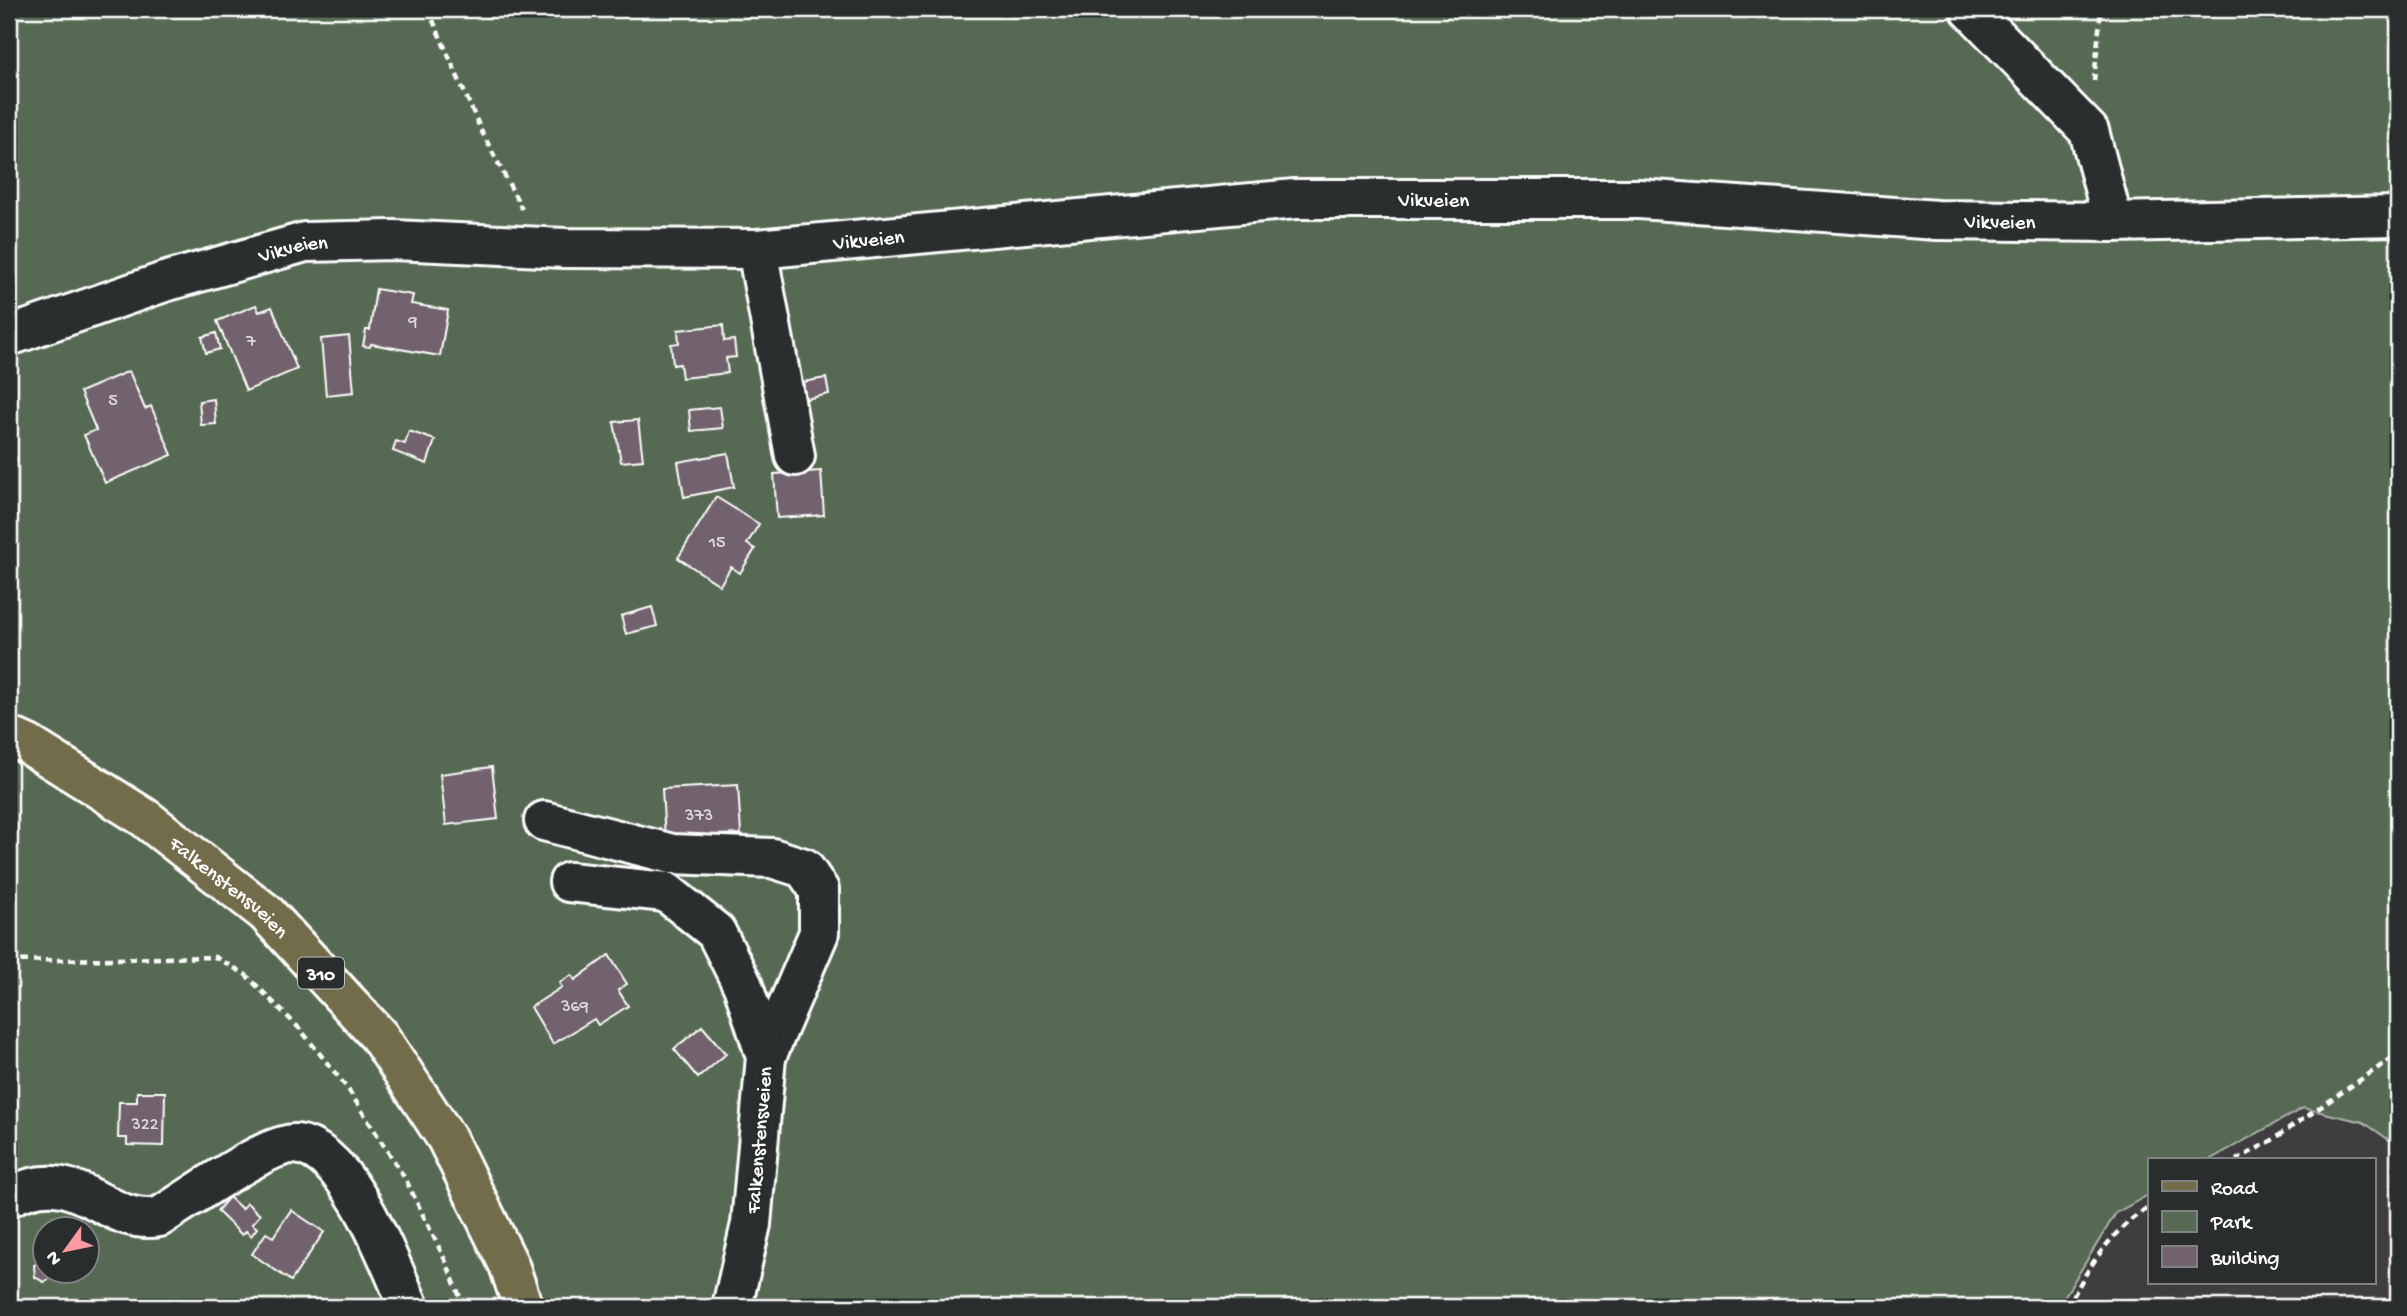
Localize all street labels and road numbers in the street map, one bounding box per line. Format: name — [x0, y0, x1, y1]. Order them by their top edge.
street label: Vikveien — [1397, 190, 1469, 215]
street label: Vikveien — [1963, 211, 2036, 237]
street label: Vikveien — [831, 226, 906, 258]
street label: Vikveien — [255, 232, 328, 271]
street label: Falkenstensveien — [162, 832, 292, 945]
road number: 310 — [298, 958, 344, 988]
street label: Falkenstensveien — [743, 1066, 780, 1216]

